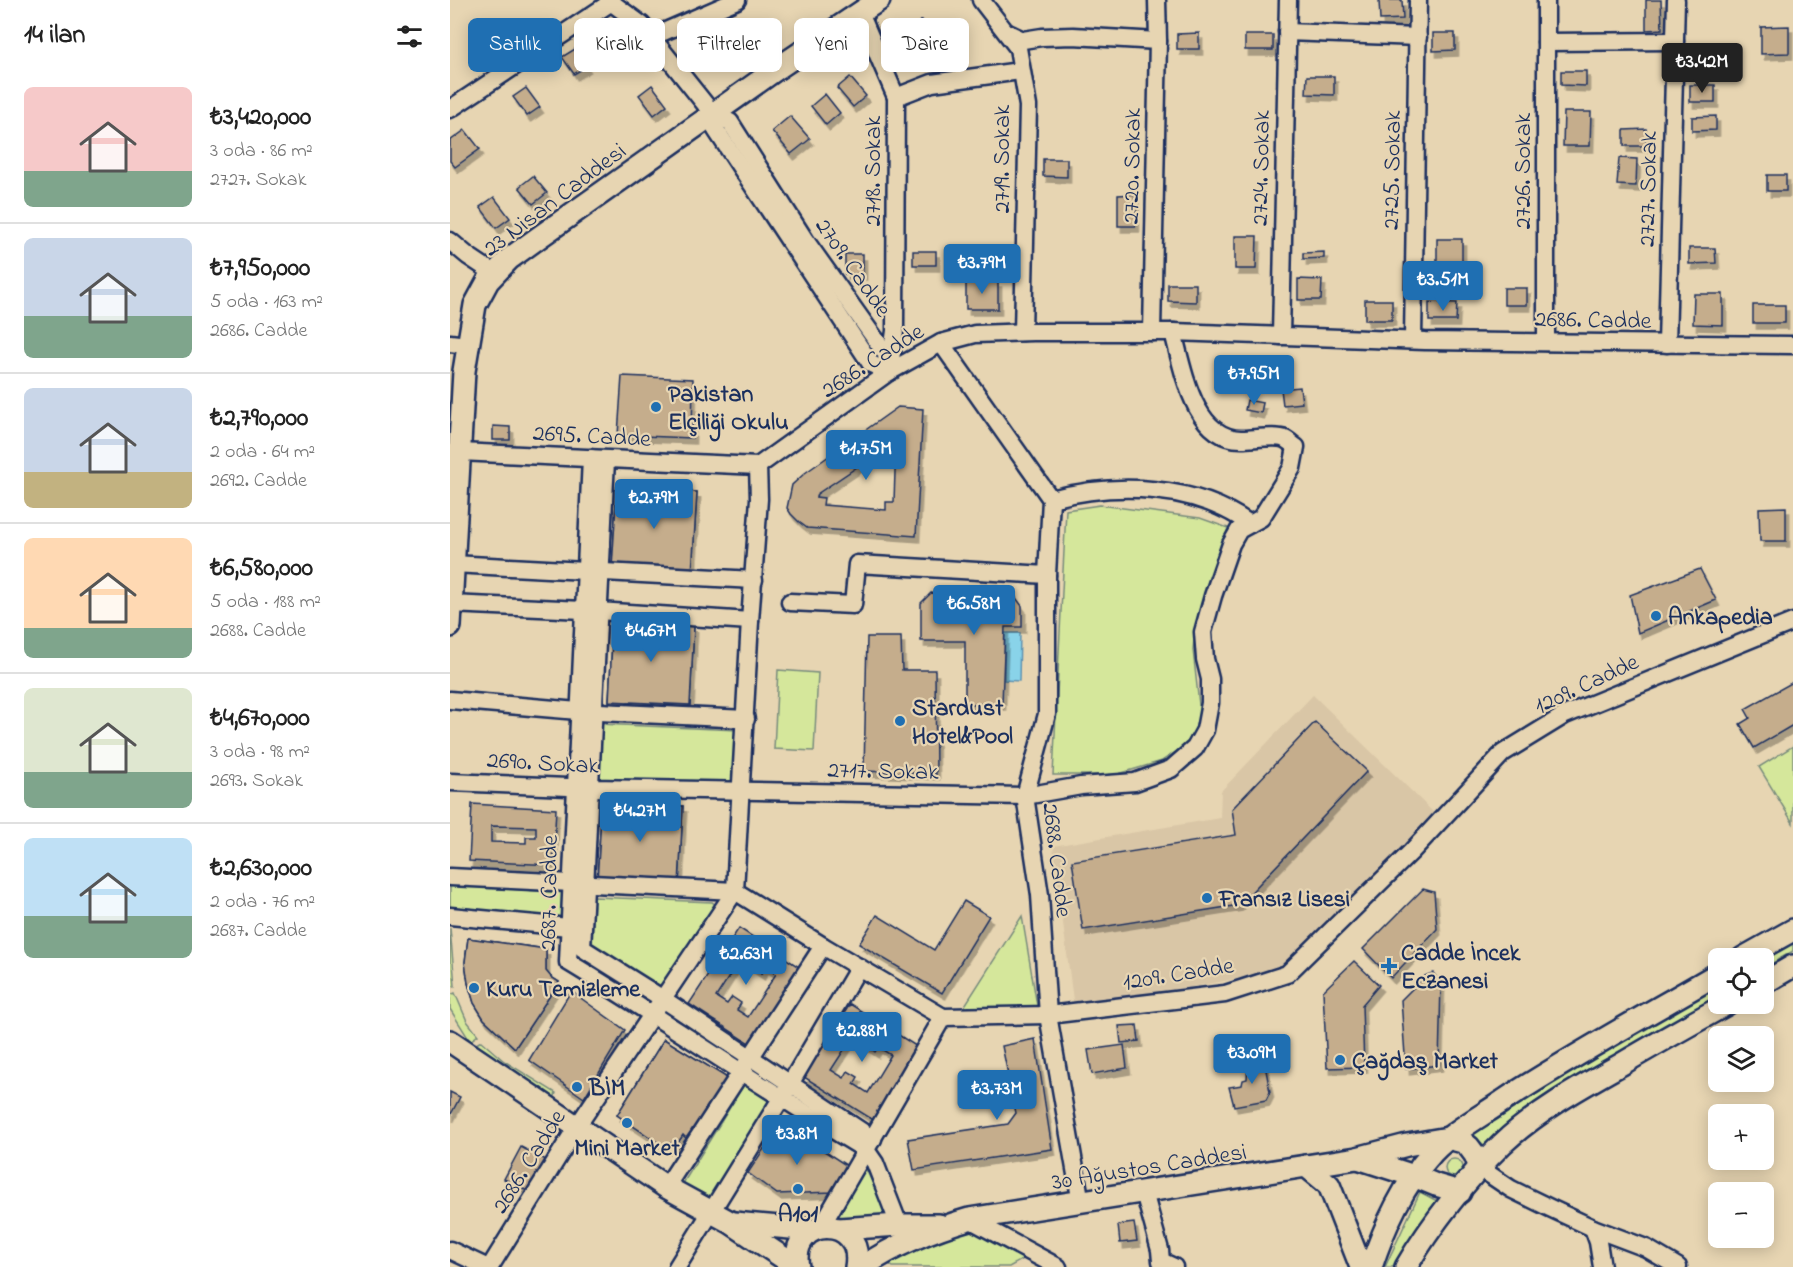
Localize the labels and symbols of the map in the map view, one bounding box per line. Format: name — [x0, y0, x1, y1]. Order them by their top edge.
pin: ₺3.42M — [1653, 43, 1751, 94]
street label: 2719. Sokak — [986, 104, 1021, 213]
street label: 2720. Sokak — [1115, 107, 1152, 224]
street label: 2724. Sokak — [1244, 109, 1281, 226]
street label: 2725. Sokak — [1375, 110, 1412, 230]
street label: 2726. Sokak — [1507, 112, 1542, 229]
street label: 2718. Sokak — [857, 115, 892, 226]
street label: 2727. Sokak — [1631, 130, 1668, 247]
street label: 23 Nisan Caddesi — [476, 135, 635, 267]
street label: 2709. Cadde — [805, 212, 899, 325]
pin: ₺3.79M — [933, 244, 1031, 295]
pin: ₺3.51M — [1394, 261, 1492, 312]
street label: 2686. Cadde — [1534, 303, 1652, 340]
street label: 2686. Cadde — [815, 315, 932, 409]
pin: ₺7.95M — [1205, 355, 1303, 406]
place label: Pakistan Elçiliği Okulu — [668, 378, 789, 442]
marker: Pakistan Elçiliği Okulu — [649, 400, 663, 414]
street label: 2695. Cadde — [532, 417, 652, 458]
pin: ₺1.75M — [817, 430, 915, 481]
pin: ₺2.79M — [605, 479, 703, 530]
pin: ₺6.58M — [925, 585, 1023, 636]
place label: Ankapedia — [1668, 601, 1773, 636]
marker: Ankapedia — [1649, 609, 1663, 623]
pin: ₺4.67M — [602, 612, 700, 663]
street label: 1209. Cadde — [1529, 646, 1645, 725]
place label: Stardust Hotel&Pool — [912, 692, 1013, 755]
marker: Stardust Hotel&Pool — [893, 714, 907, 728]
street label: 2690. Sokak — [486, 744, 600, 785]
street label: 2717. Sokak — [827, 754, 939, 791]
pin: ₺4.27M — [591, 792, 689, 843]
street label: 2688. Cadde — [1031, 801, 1080, 920]
street label: 2687. Cadde — [532, 834, 569, 951]
place label: Fransız Lisesi — [1218, 883, 1350, 918]
marker: Fransız Lisesi — [1200, 891, 1214, 905]
pin: ₺2.63M — [697, 935, 795, 986]
place label: Cadde İncek Eczanesi — [1401, 937, 1521, 1000]
street label: 1209. Cadde — [1120, 949, 1237, 1002]
marker: Cadde İncek Eczanesi — [1382, 959, 1396, 973]
place label: Kuru Temizleme — [486, 973, 641, 1008]
marker: Kuru Temizleme — [467, 981, 481, 995]
pin: ₺2.88M — [813, 1012, 911, 1063]
pin: ₺3.09M — [1203, 1034, 1301, 1085]
place label: Çağdaş Market — [1352, 1045, 1499, 1081]
marker: Çağdaş Market — [1333, 1053, 1347, 1067]
pin: ₺3.73M — [948, 1070, 1046, 1121]
place label: BİM — [588, 1072, 625, 1107]
marker: BİM — [570, 1080, 584, 1094]
street label: 2686. Cadde — [484, 1103, 576, 1221]
pin: ₺3.8M — [755, 1115, 839, 1166]
marker: Mini Market — [620, 1116, 634, 1130]
place label: Mini Market — [574, 1132, 681, 1167]
street label: 30 Ağustos Caddesi — [1049, 1136, 1249, 1201]
marker: A101 — [791, 1182, 805, 1196]
place label: A101 — [778, 1198, 819, 1233]

